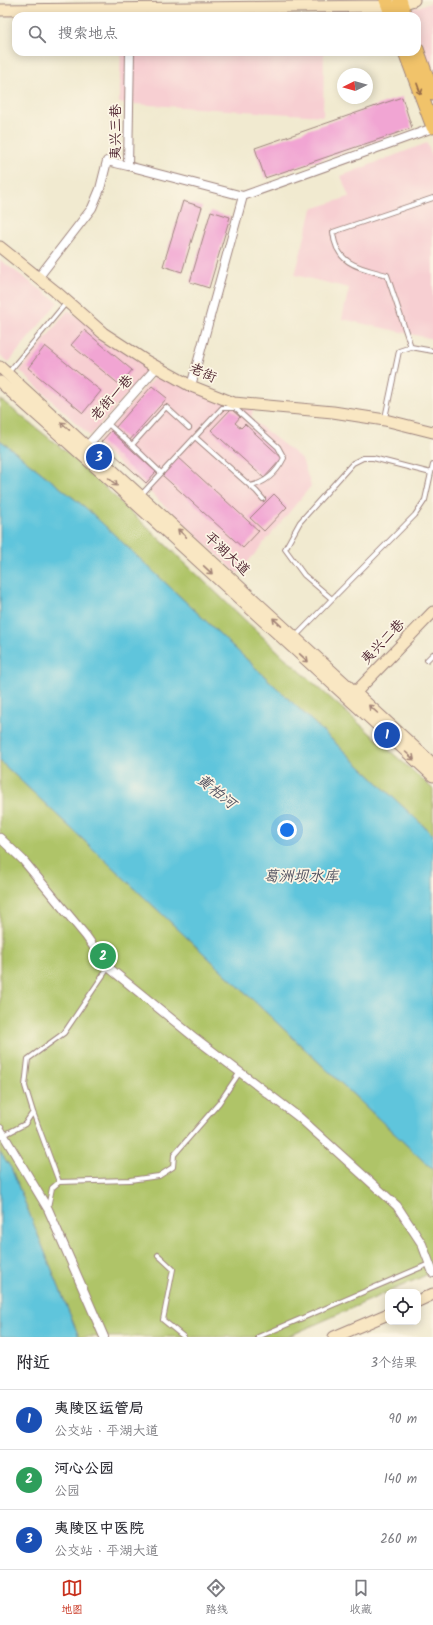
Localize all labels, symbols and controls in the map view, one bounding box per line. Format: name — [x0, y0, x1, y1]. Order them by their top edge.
search box — [12, 12, 421, 56]
text: 搜索地点 — [58, 22, 118, 46]
icon: search — [26, 23, 48, 45]
north arrow — [337, 68, 373, 104]
one-way arrow — [415, 82, 423, 94]
street label: 夷兴三巷 — [105, 103, 127, 160]
street label: 老街 — [186, 357, 220, 389]
street label: 老街一巷 — [85, 369, 140, 426]
one-way arrow — [60, 422, 70, 431]
pin: 3 — [86, 442, 112, 472]
one-way arrow — [108, 478, 118, 487]
street label: 平湖大道 — [199, 527, 255, 581]
one-way arrow — [177, 528, 187, 538]
one-way arrow — [203, 566, 214, 575]
street label: 夷兴二巷 — [356, 613, 411, 670]
one-way arrow — [272, 617, 282, 626]
one-way arrow — [299, 654, 309, 663]
one-way arrow — [368, 705, 378, 714]
pin: 1 — [374, 720, 400, 750]
one-way arrow — [405, 751, 415, 760]
water label: 黄柏河 — [191, 769, 243, 817]
your location — [277, 820, 297, 840]
water label: 葛洲坝水库 — [263, 865, 339, 889]
pin: 2 — [90, 941, 116, 971]
map controls — [385, 1289, 421, 1325]
button: locate — [385, 1289, 421, 1325]
text: 附近 — [16, 1350, 50, 1377]
text: 3个结果 — [371, 1353, 417, 1374]
text: 夷陵区运管局 — [54, 1397, 144, 1421]
text: 1 — [27, 1409, 31, 1430]
text: 90 m — [389, 1409, 417, 1430]
text: 公交站 · 平湖大道 — [54, 1421, 159, 1442]
text: 河心公园 — [54, 1457, 114, 1481]
text: 2 — [25, 1469, 33, 1490]
text: 140 m — [384, 1469, 417, 1490]
text: 公园 — [54, 1481, 80, 1502]
text: 夷陵区中医院 — [54, 1517, 144, 1541]
text: 3 — [25, 1529, 33, 1550]
text: 260 m — [380, 1529, 417, 1550]
text: 公交站 · 平湖大道 — [54, 1541, 159, 1562]
tab: 地图 — [61, 1577, 83, 1619]
tab: 路线 — [205, 1577, 227, 1619]
tab: 收藏 — [350, 1577, 372, 1619]

